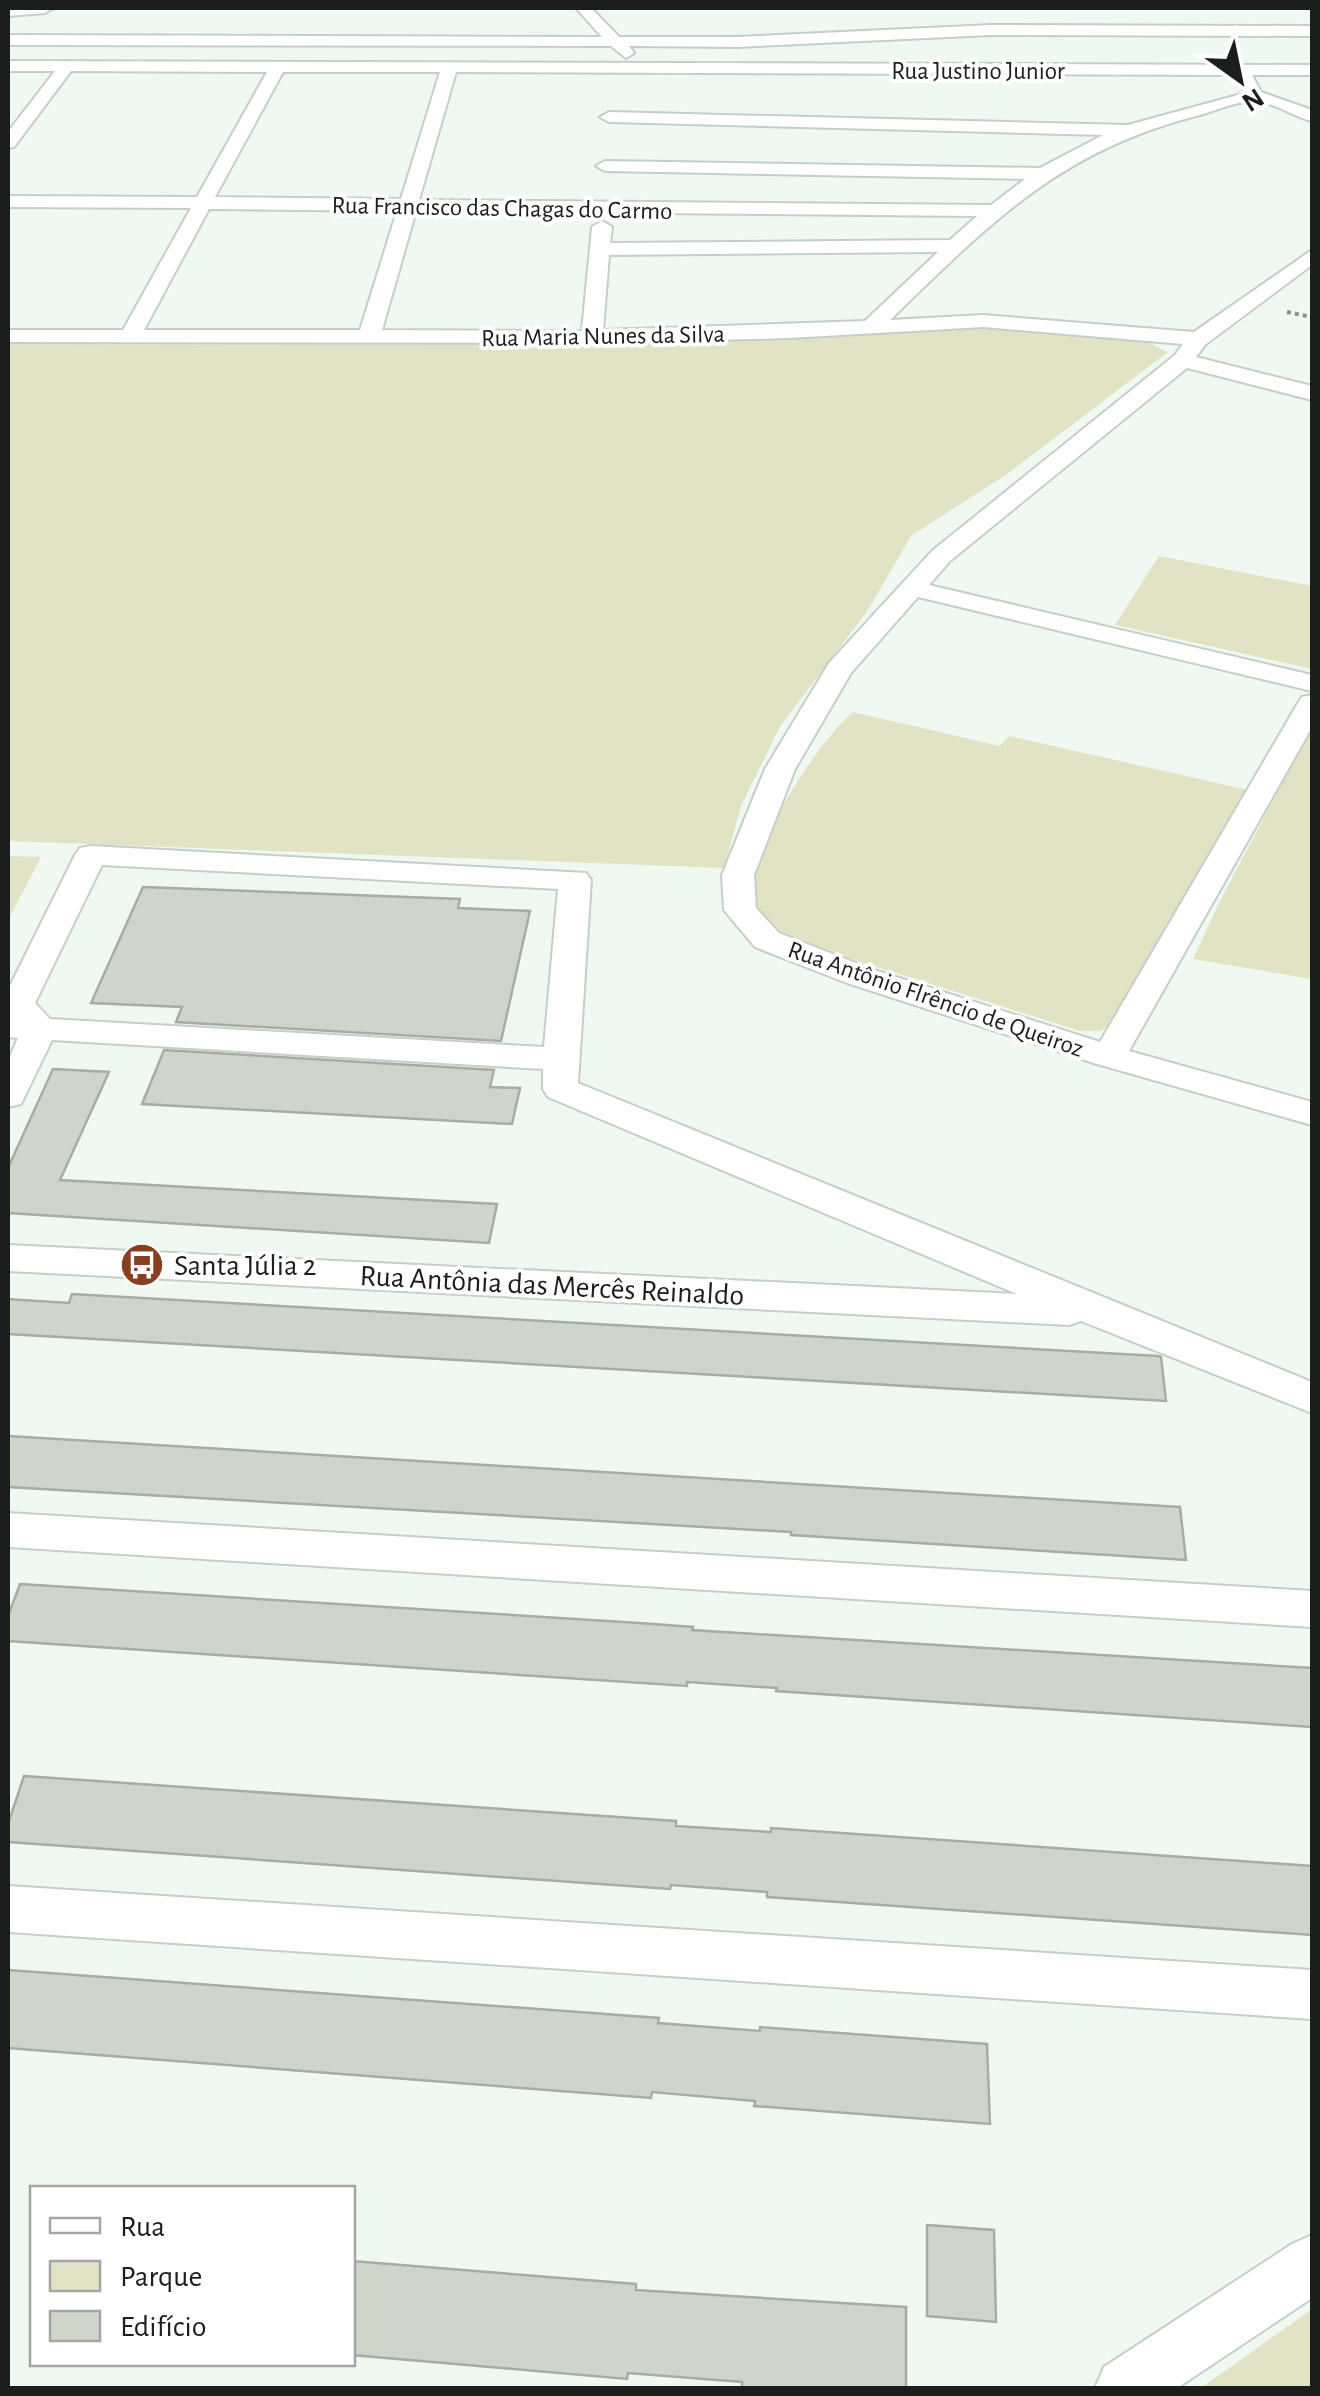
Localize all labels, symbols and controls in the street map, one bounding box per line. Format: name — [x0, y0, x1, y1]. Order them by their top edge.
north arrow — [1190, 30, 1290, 130]
street label: Rua Justino Junior — [891, 59, 1065, 84]
text: N — [1237, 82, 1268, 116]
street label: Rua Francisco das Chagas do Carmo — [331, 193, 673, 224]
street label: Rua Maria Nunes da Silva — [481, 322, 725, 351]
street label: Rua Antônio Flrêncio de Queiroz — [785, 937, 1086, 1062]
bus stop icon: Santa Júlia 2 — [119, 1242, 165, 1288]
place label: Santa Júlia 2 — [174, 1251, 316, 1281]
street label: Rua Antônia das Mercês Reinaldo — [359, 1261, 745, 1311]
legend — [30, 2186, 355, 2366]
text: Rua — [120, 2212, 165, 2242]
text: Parque — [120, 2262, 202, 2292]
text: Edifício — [120, 2312, 206, 2342]

